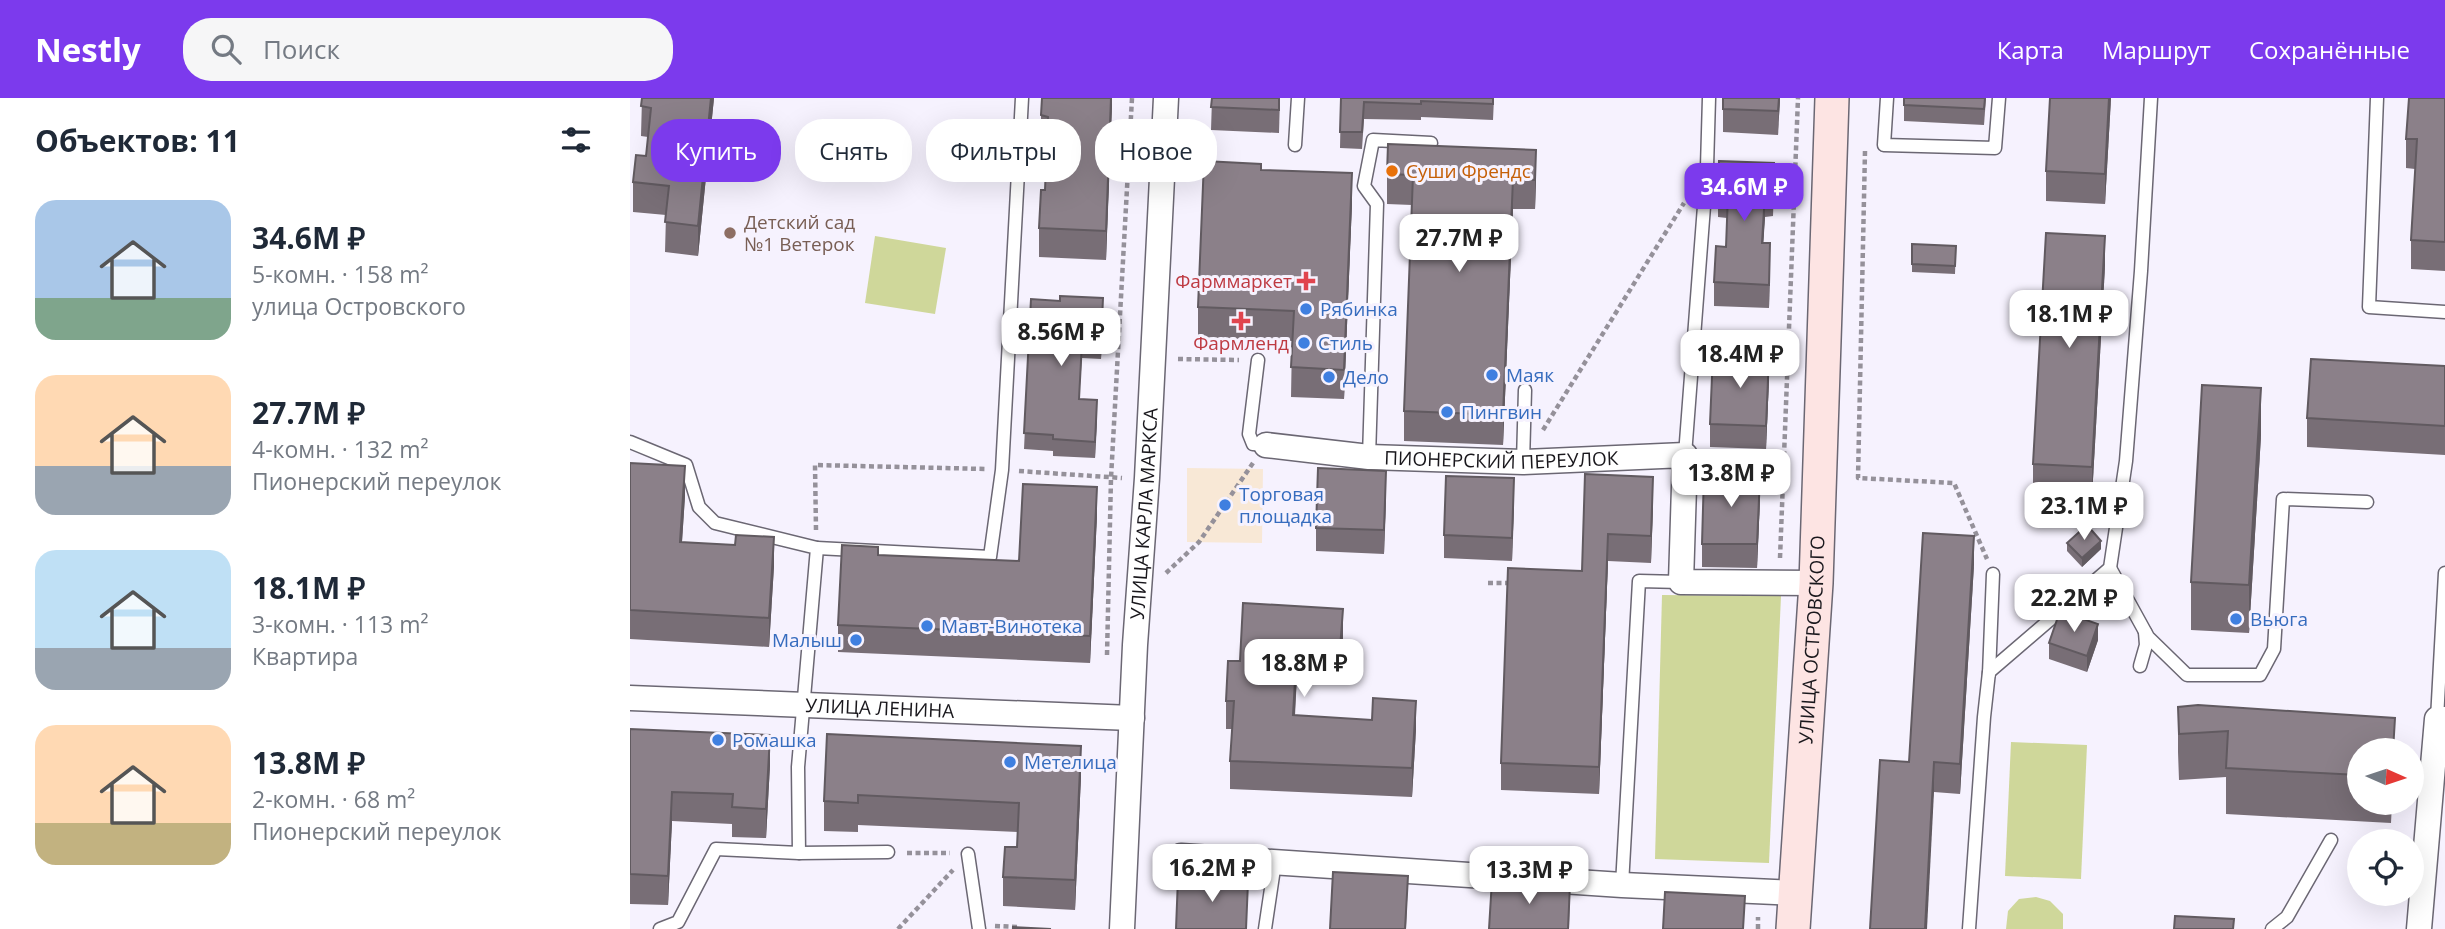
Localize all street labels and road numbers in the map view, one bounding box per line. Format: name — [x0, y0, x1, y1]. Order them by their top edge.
street label: УЛИЦА КАРЛА МАРКСА — [1124, 407, 1163, 620]
street label: ПИОНЕРСКИЙ ПЕРЕУЛОК — [1384, 444, 1619, 475]
street label: УЛИЦА ОСТРОВСКОГО — [1792, 535, 1831, 745]
street label: УЛИЦА ЛЕНИНА — [805, 692, 955, 724]

